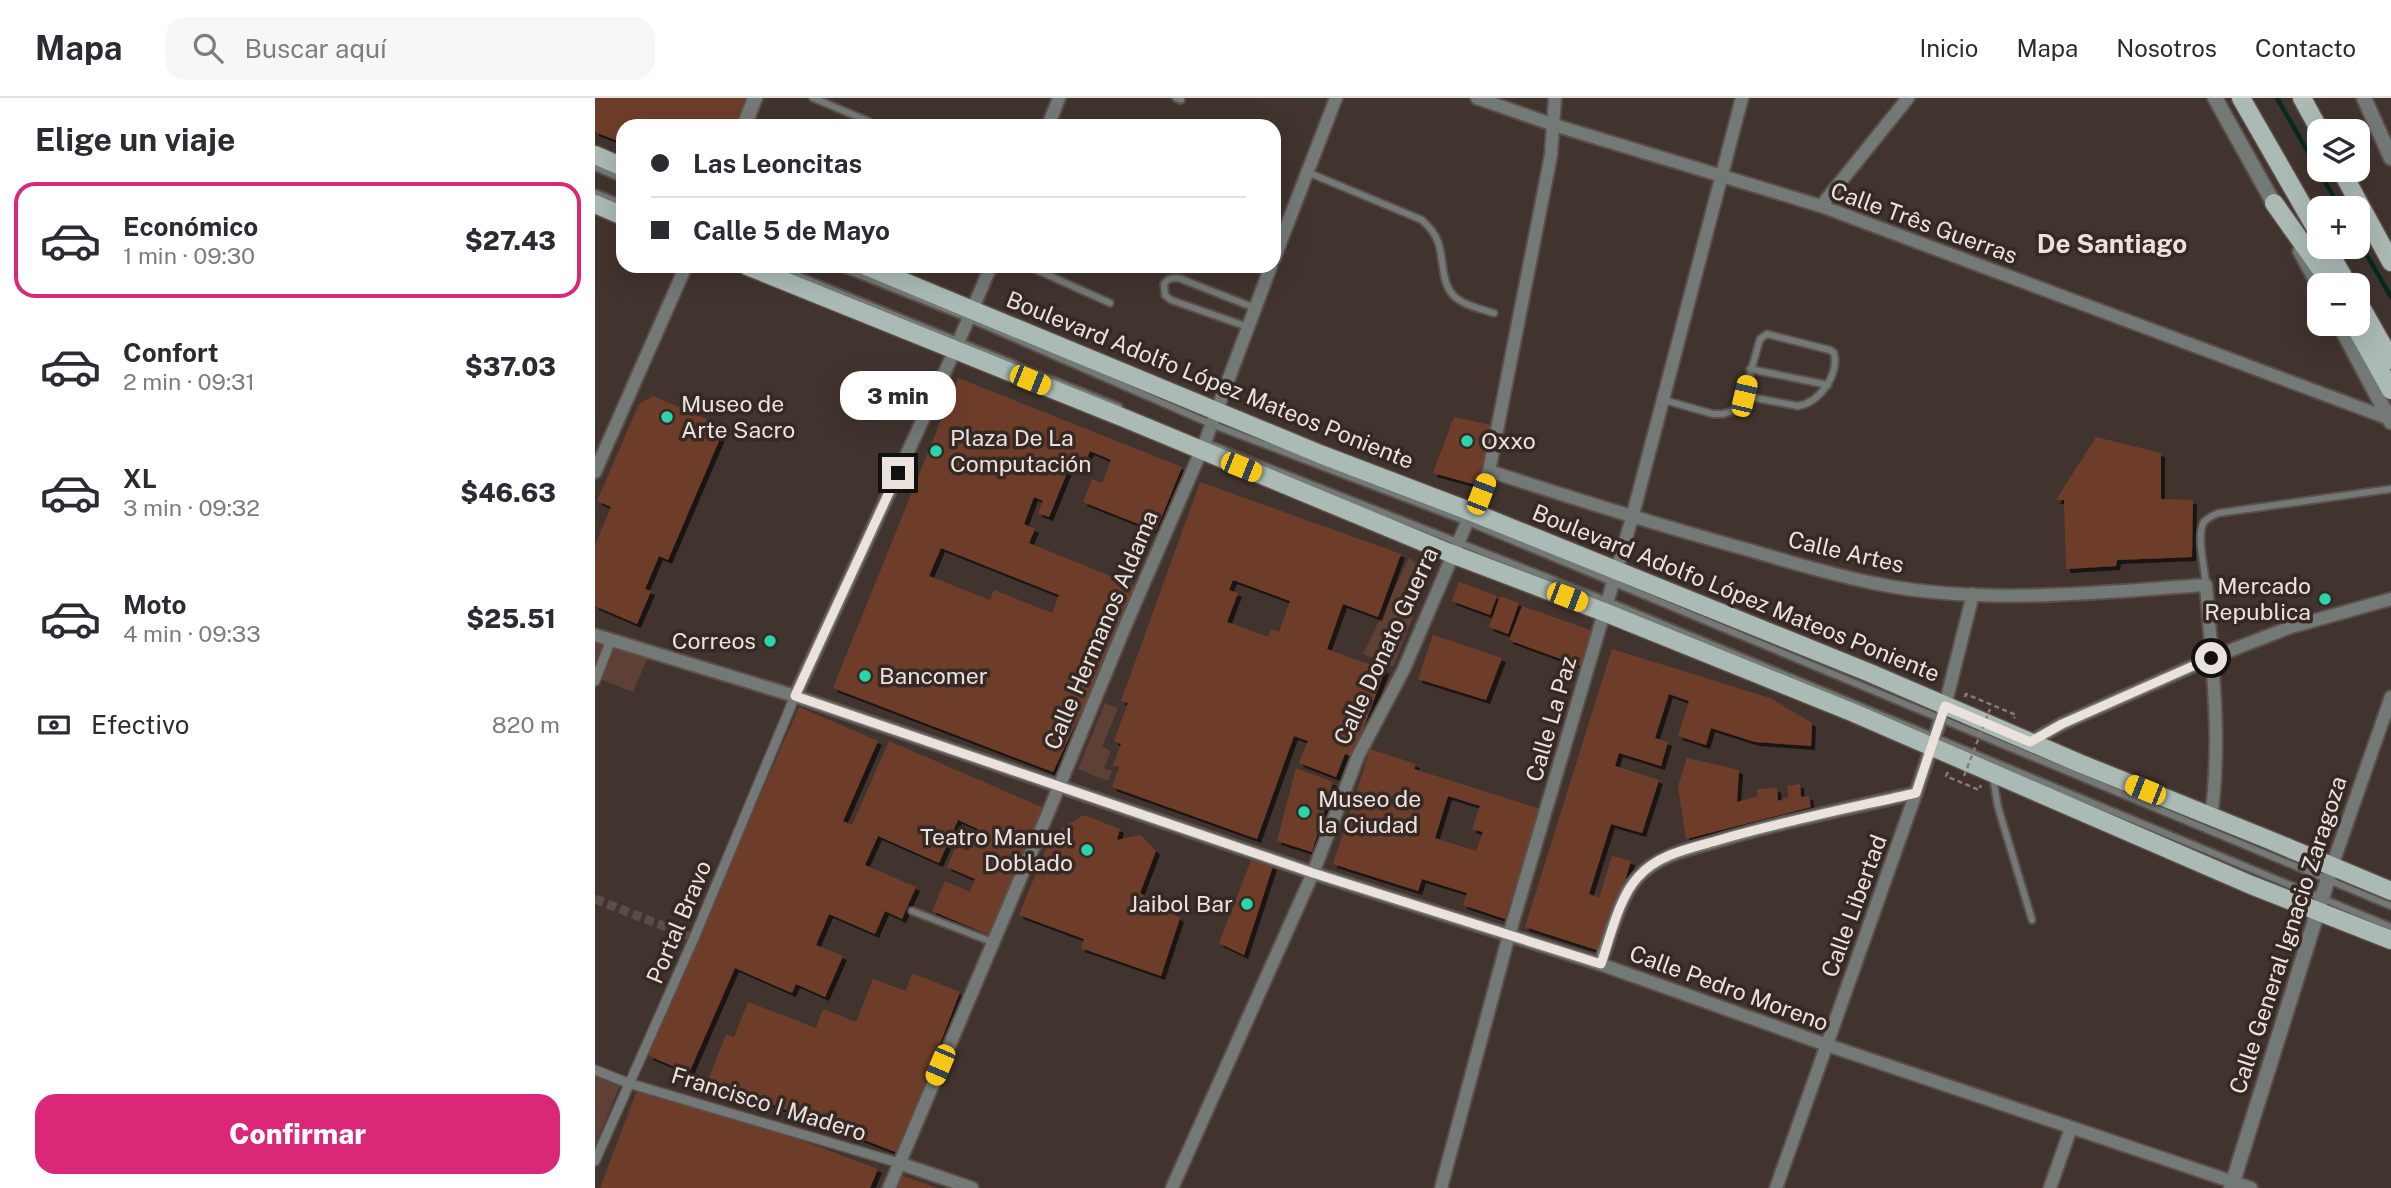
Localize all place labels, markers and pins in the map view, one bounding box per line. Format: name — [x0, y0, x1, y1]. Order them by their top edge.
place label: Museo de Arte Sacro — [681, 390, 795, 443]
marker: Museo de Arte Sacro — [659, 409, 675, 425]
place label: Plaza De La Computación — [950, 424, 1092, 477]
place label: Oxxo — [1481, 427, 1536, 454]
marker: Oxxo — [1459, 433, 1475, 449]
marker: Plaza De La Computación — [928, 443, 944, 459]
place label: Mercado Republica — [2204, 572, 2311, 625]
marker: Mercado Republica — [2317, 591, 2333, 607]
place label: Correos — [672, 627, 756, 654]
marker: Correos — [762, 633, 778, 649]
place label: Bancomer — [879, 662, 988, 689]
marker: Bancomer — [857, 668, 873, 684]
place label: Museo de la Ciudad — [1318, 785, 1421, 838]
marker: Museo de la Ciudad — [1296, 804, 1312, 820]
place label: Teatro Manuel Doblado — [920, 823, 1073, 876]
marker: Teatro Manuel Doblado — [1079, 842, 1095, 858]
place label: Jaibol Bar — [1129, 890, 1233, 917]
marker: Jaibol Bar — [1239, 896, 1255, 912]

